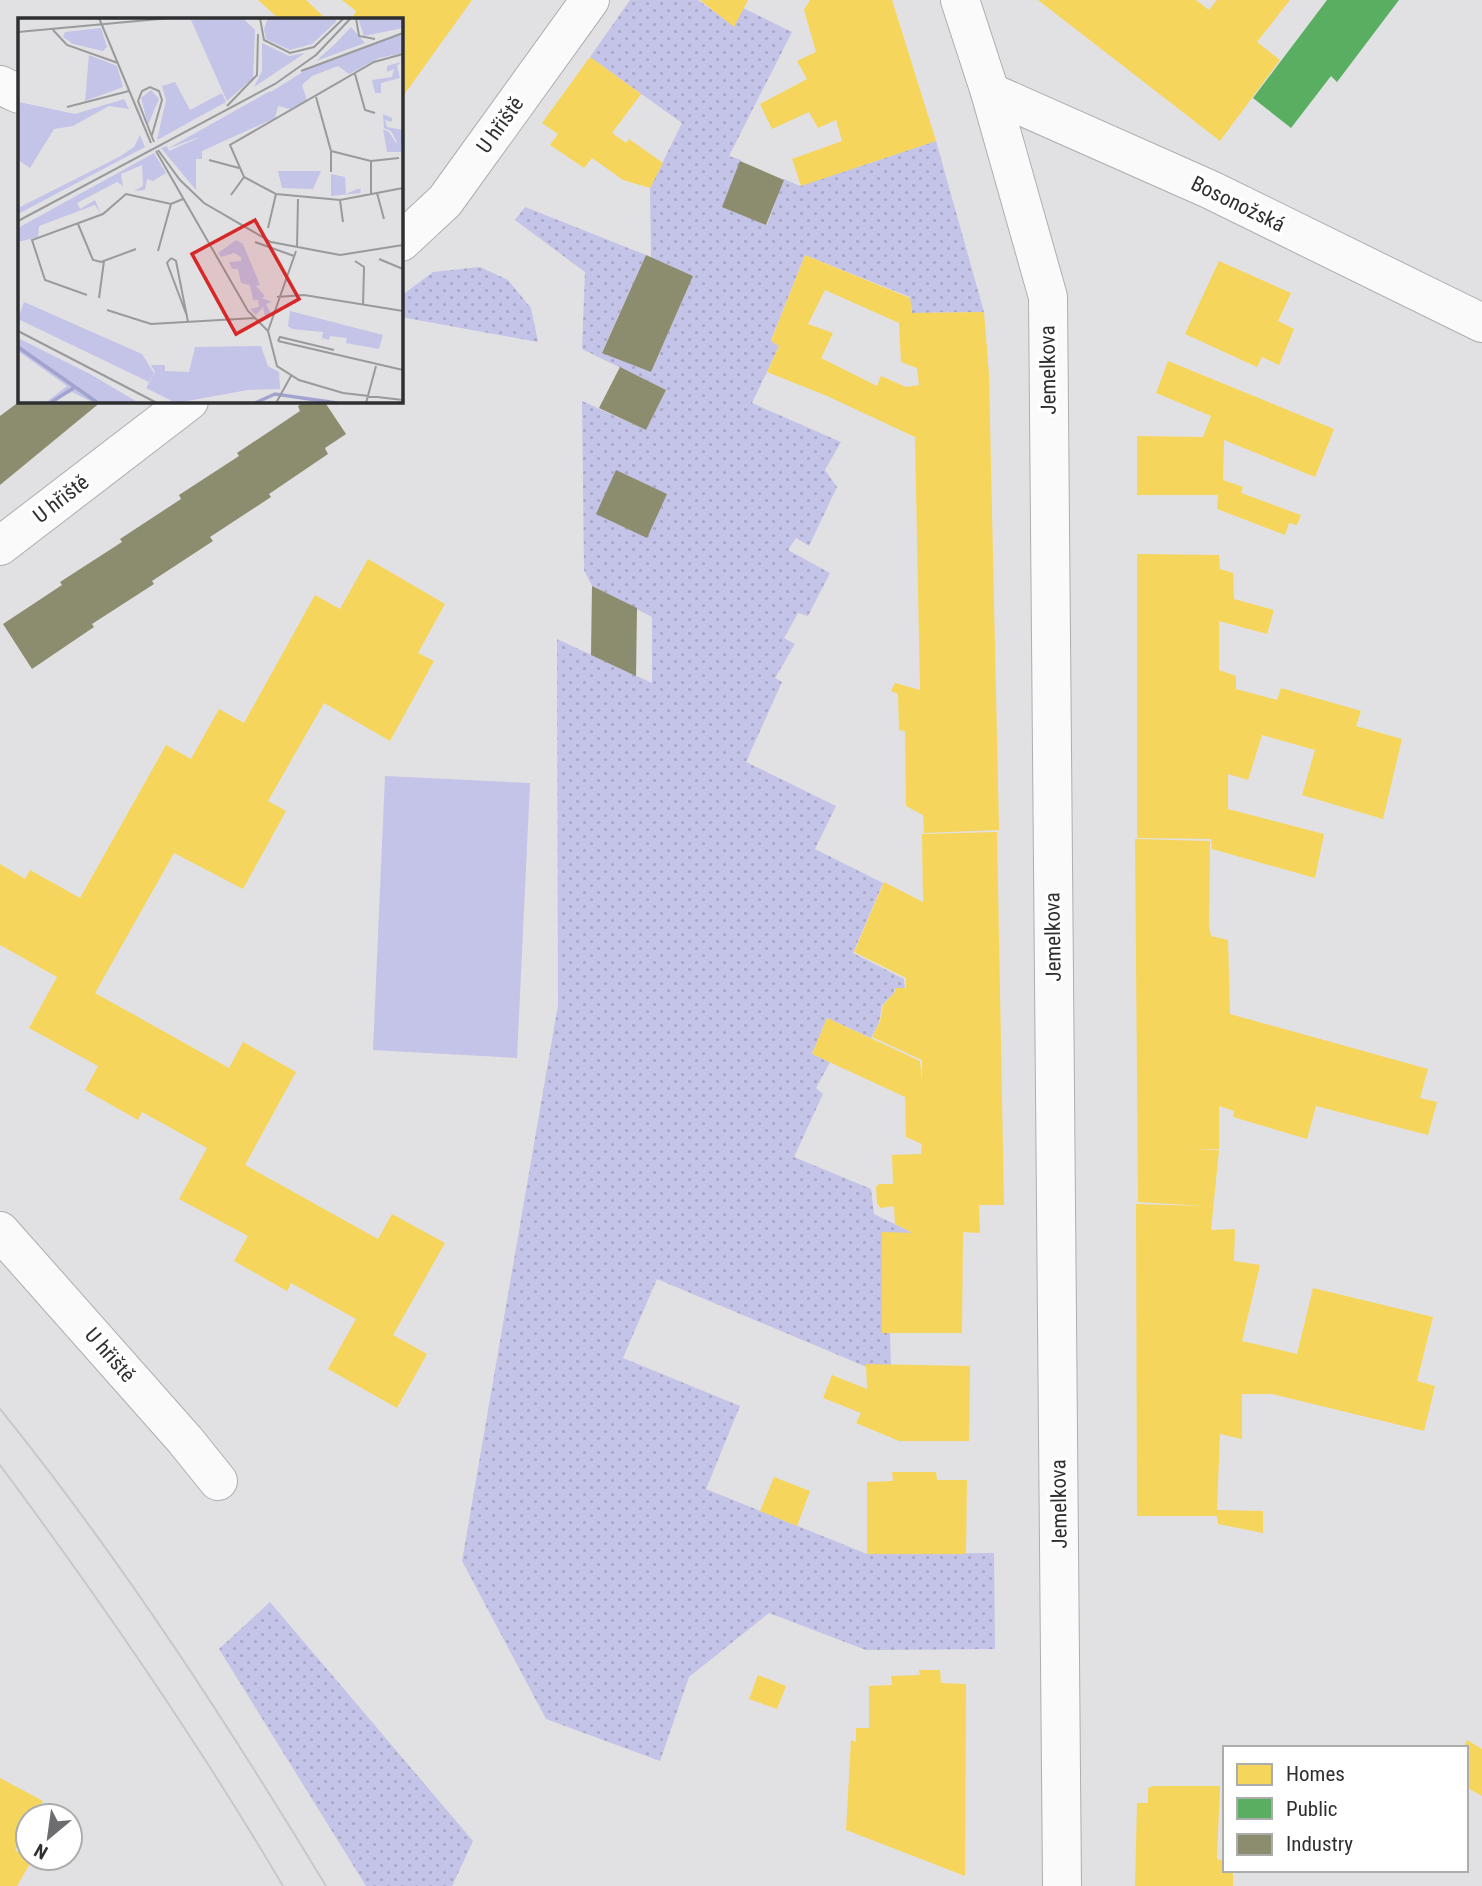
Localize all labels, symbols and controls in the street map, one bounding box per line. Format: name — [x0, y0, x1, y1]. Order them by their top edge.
inset map — [18, 18, 402, 402]
street label: U hřiště — [472, 92, 528, 158]
street label: Bosonožská — [1187, 171, 1289, 237]
street label: Jemelkova — [1035, 325, 1061, 415]
street label: U hřiště — [29, 470, 94, 528]
street label: Jemelkova — [1040, 892, 1066, 982]
street label: U hřiště — [80, 1323, 140, 1387]
street label: Jemelkova — [1046, 1459, 1072, 1549]
legend — [1223, 1746, 1468, 1872]
text: Homes — [1286, 1762, 1345, 1786]
text: Public — [1286, 1797, 1338, 1821]
north arrow — [14, 1802, 84, 1872]
text: Industry — [1286, 1832, 1353, 1856]
text: N — [30, 1839, 52, 1864]

